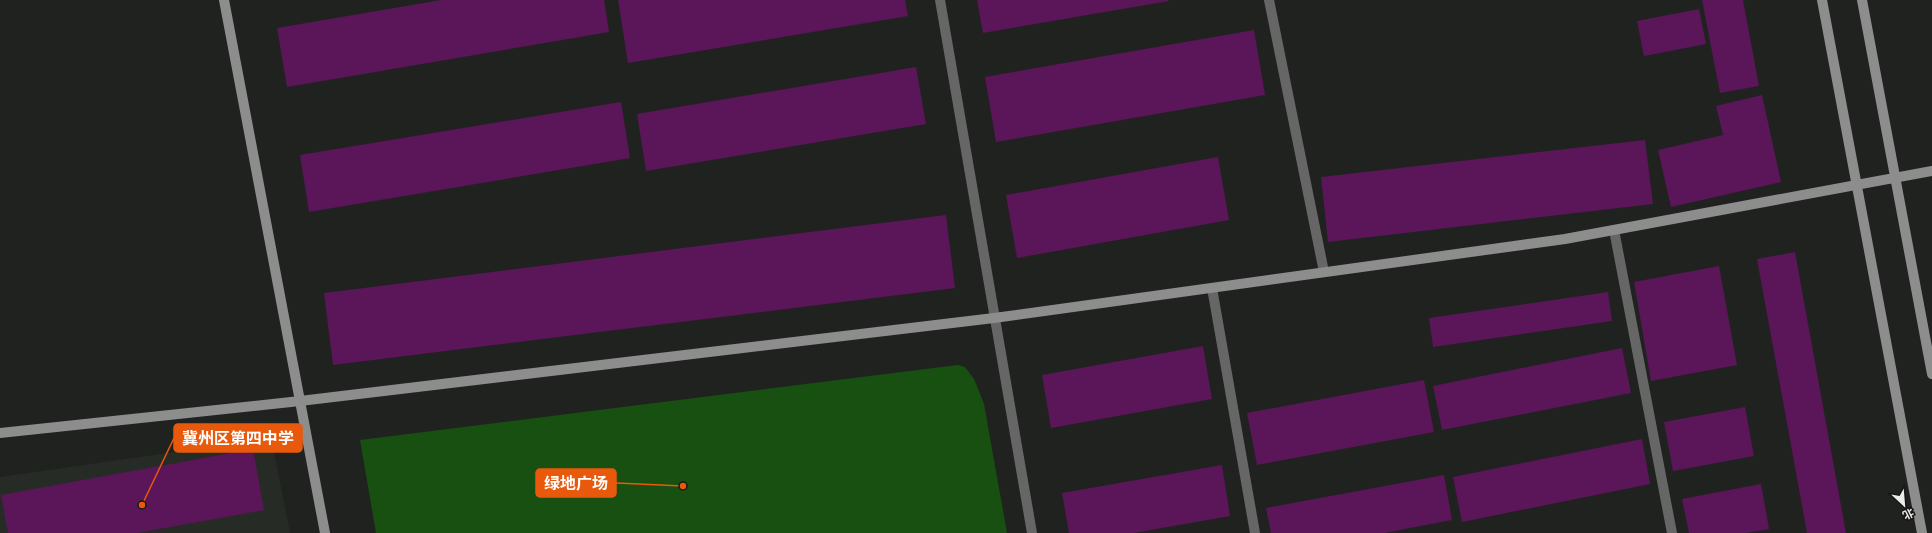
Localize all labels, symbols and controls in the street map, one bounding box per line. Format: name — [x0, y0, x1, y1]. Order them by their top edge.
callout: 冀州区第四中学 — [174, 424, 302, 452]
text: 冀州区第四中学 — [182, 429, 294, 448]
callout: 绿地广场 — [536, 469, 616, 497]
text: 绿地广场 — [544, 474, 608, 493]
north arrow — [1884, 485, 1924, 525]
text: 北 — [1900, 505, 1916, 522]

